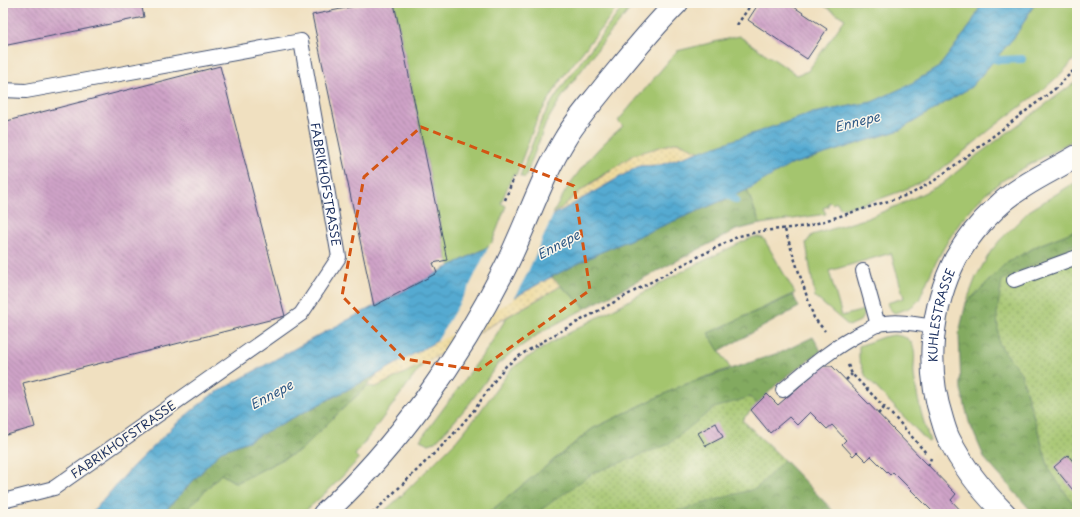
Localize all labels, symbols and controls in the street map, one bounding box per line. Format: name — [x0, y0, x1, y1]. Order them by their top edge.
water label: Ennepe — [832, 106, 883, 136]
street label: FABRIKHOFSTRASSE — [306, 121, 346, 248]
water label: Ennepe — [533, 224, 584, 263]
street label: KUHLESTRASSE — [923, 265, 959, 362]
water label: Ennepe — [246, 374, 297, 413]
street label: FABRIKHOFSTRASSE — [67, 396, 180, 482]

